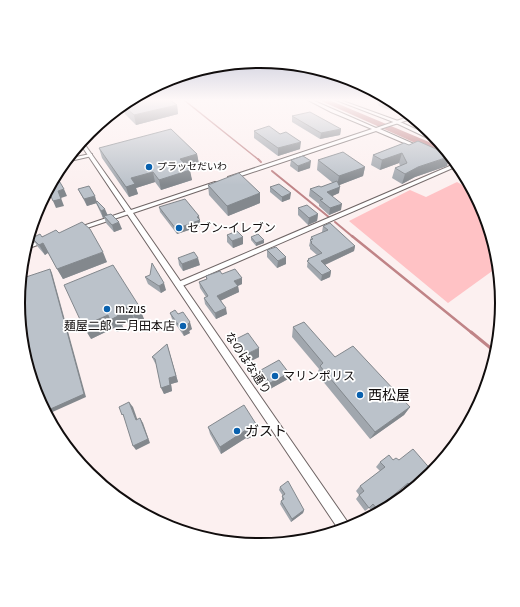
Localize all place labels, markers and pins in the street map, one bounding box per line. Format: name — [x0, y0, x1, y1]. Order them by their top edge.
place label: プラッセだいわ — [157, 161, 227, 173]
marker: プラッセだいわ — [144, 162, 154, 172]
place label: セブン-イレブン — [187, 221, 276, 235]
marker: セブン-イレブン — [174, 223, 184, 233]
place label: m.zus — [115, 302, 146, 316]
marker: m.zus — [102, 304, 112, 314]
place label: 麺屋二郎 二月田本店 — [64, 319, 175, 333]
marker: 麺屋二郎 二月田本店 — [178, 321, 188, 331]
place label: マリンポリス — [283, 369, 355, 383]
marker: マリンポリス — [270, 371, 280, 381]
place label: 西松屋 — [368, 387, 410, 404]
marker: 西松屋 — [355, 390, 365, 400]
place label: ガスト — [245, 423, 287, 440]
marker: ガスト — [232, 426, 242, 436]

